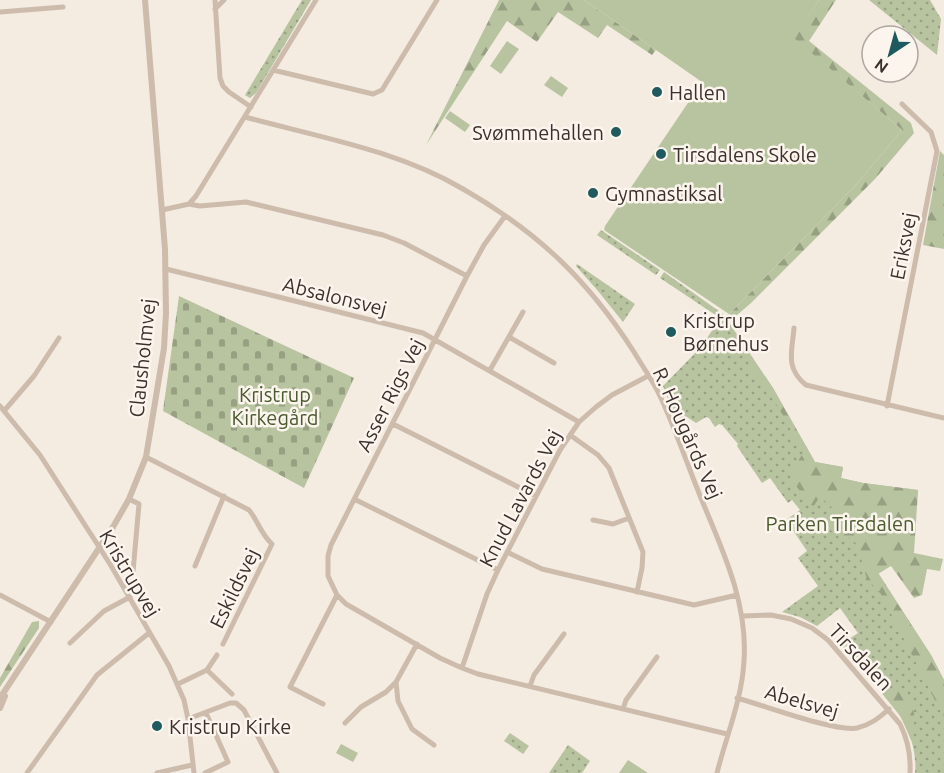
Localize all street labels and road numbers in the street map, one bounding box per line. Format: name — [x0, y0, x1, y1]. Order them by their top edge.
street label: Eriksvej — [885, 210, 921, 282]
street label: Absalonsvej — [281, 272, 389, 320]
street label: Clausholmvej — [124, 298, 160, 418]
street label: Asser Rigs Vej — [352, 335, 428, 455]
street label: R. Hougårds Vej — [649, 364, 727, 502]
street label: Knud Lavards Vej — [474, 425, 566, 571]
street label: Kristrupvej — [95, 525, 165, 621]
street label: Eskildsvej — [205, 544, 263, 632]
street label: Tirsdalen — [824, 619, 898, 695]
street label: Abelsvej — [763, 680, 841, 722]

